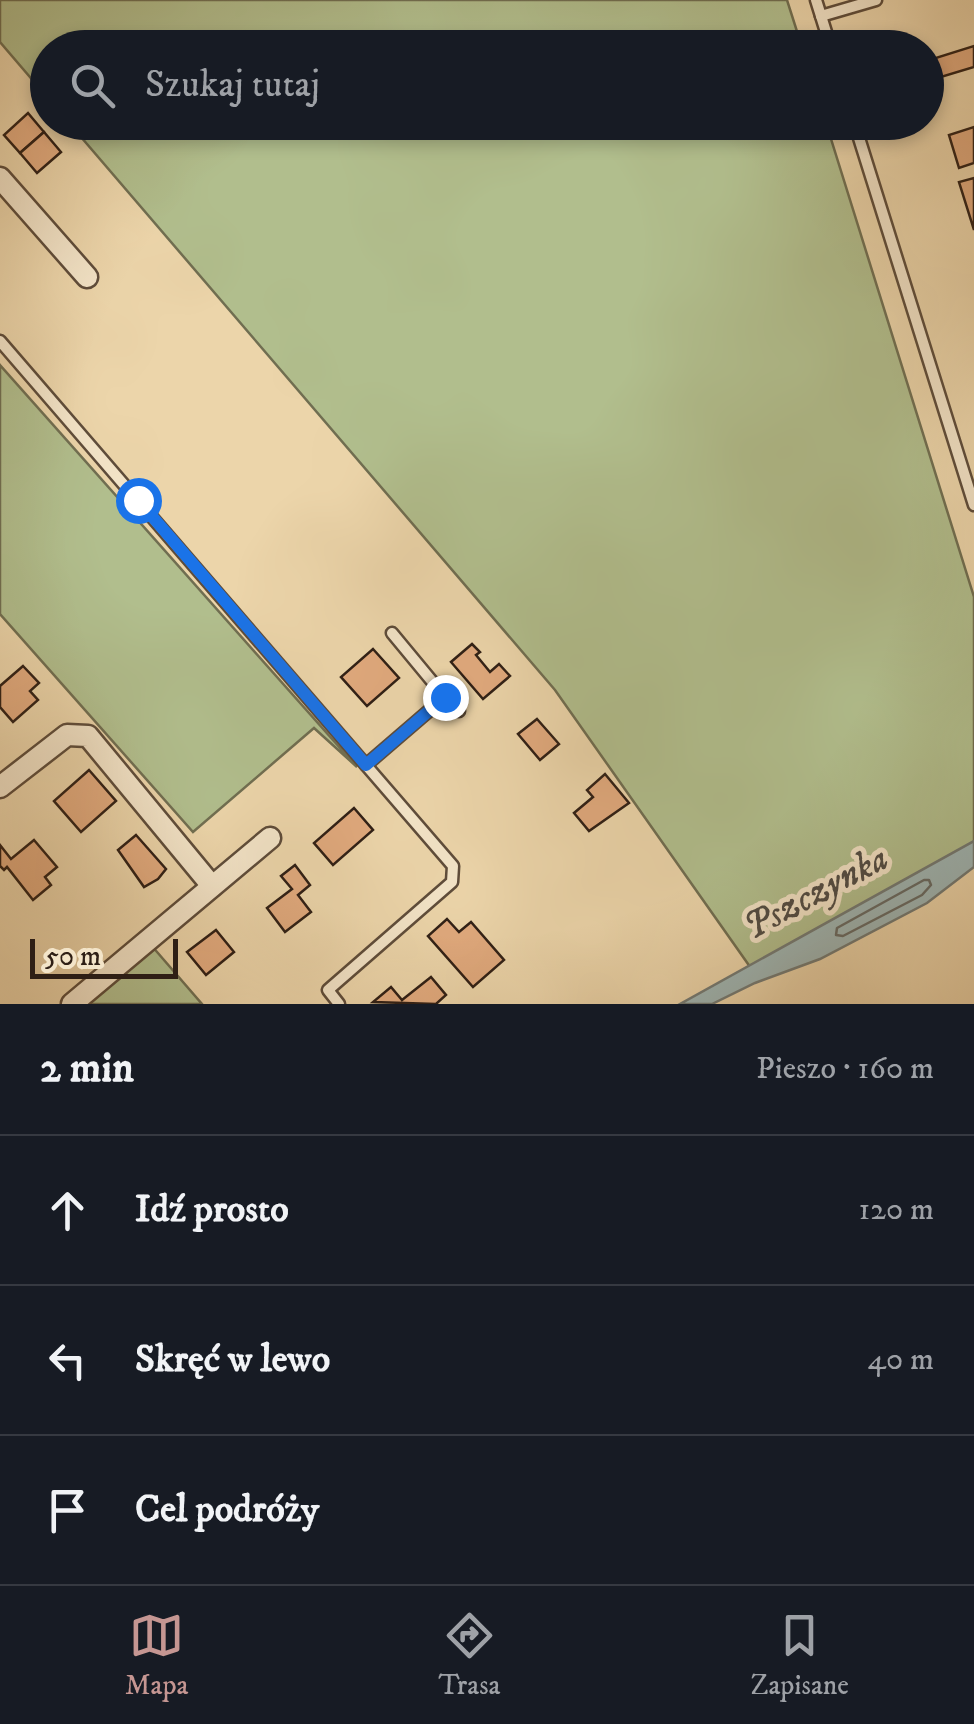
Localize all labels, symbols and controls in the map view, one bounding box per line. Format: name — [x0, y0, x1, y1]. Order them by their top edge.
search box — [30, 30, 944, 140]
icon: search — [65, 58, 120, 113]
text: Szukaj tutaj — [145, 61, 320, 109]
route start — [116, 478, 162, 524]
route end — [423, 675, 469, 721]
water label: Pszczynka — [735, 835, 897, 951]
scale bar — [30, 934, 178, 978]
text: 50 m — [45, 939, 101, 974]
text: 2 min — [40, 1043, 134, 1095]
text: Pieszo · 160 m — [756, 1049, 934, 1089]
icon: ahead — [40, 1183, 95, 1238]
text: Idź prosto — [135, 1186, 289, 1234]
text: 120 m — [858, 1190, 934, 1230]
icon: left — [40, 1333, 95, 1388]
text: Skręć w lewo — [135, 1336, 330, 1384]
text: 40 m — [867, 1340, 934, 1380]
icon: arrive — [40, 1483, 95, 1538]
text: Cel podróży — [135, 1486, 319, 1534]
tab: Mapa — [125, 1608, 188, 1703]
tab: Trasa — [438, 1608, 500, 1703]
tab: Zapisane — [750, 1608, 849, 1703]

